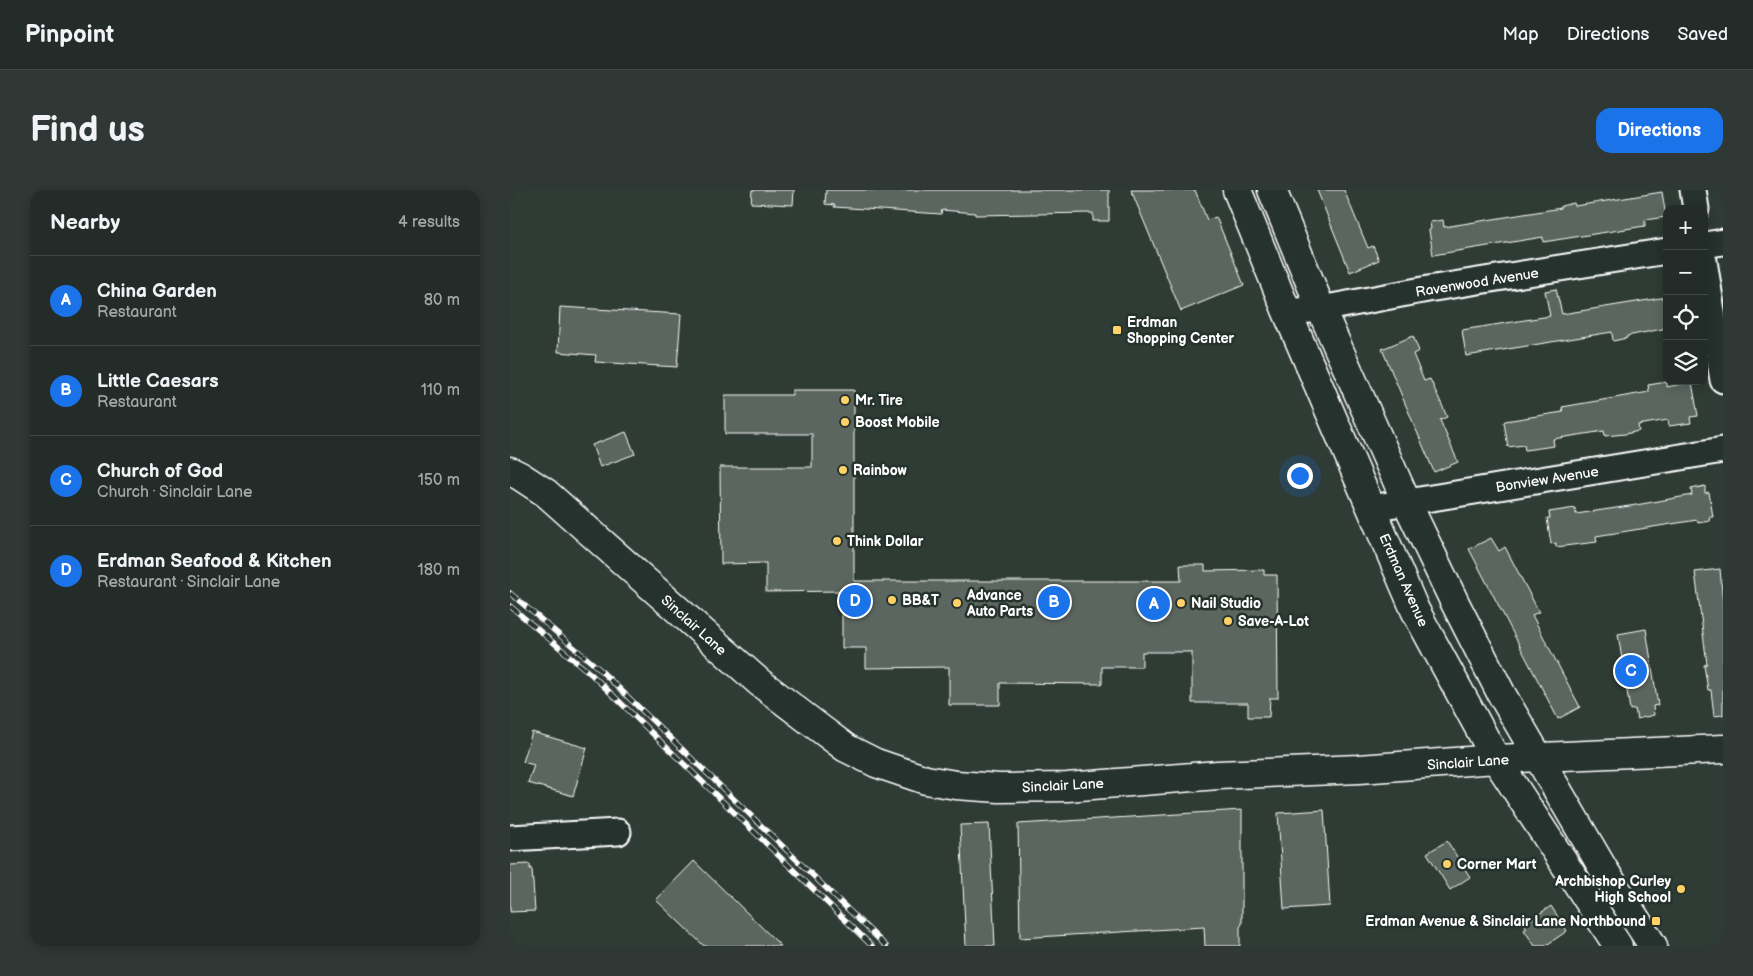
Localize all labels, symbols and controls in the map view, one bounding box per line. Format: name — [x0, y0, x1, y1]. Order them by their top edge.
text: Pinpoint — [25, 20, 114, 49]
text: Map — [1503, 24, 1539, 45]
text: Directions — [1567, 24, 1649, 45]
text: Saved — [1677, 24, 1728, 45]
button: Directions — [1596, 108, 1723, 153]
text: Find us — [30, 109, 145, 152]
map controls — [1663, 205, 1708, 385]
button: + — [1663, 205, 1708, 250]
text: Nearby — [50, 210, 120, 235]
text: 4 results — [398, 213, 460, 232]
button: − — [1663, 250, 1708, 295]
street label: Ravenwood Avenue — [1414, 264, 1540, 301]
text: China Garden — [97, 280, 217, 303]
text: A — [61, 291, 71, 310]
text: 80 m — [424, 291, 460, 310]
button: locate — [1663, 295, 1708, 340]
text: Restaurant — [97, 303, 177, 322]
place label: Erdman Shopping Center — [1127, 314, 1234, 347]
marker: Erdman Shopping Center — [1111, 324, 1123, 336]
button: layers — [1663, 340, 1708, 385]
text: Little Caesars — [97, 370, 219, 393]
text: B — [60, 381, 72, 400]
text: 110 m — [421, 381, 460, 400]
place label: Mr. Tire — [855, 392, 903, 409]
text: Restaurant — [97, 393, 177, 412]
marker: Mr. Tire — [839, 394, 851, 406]
place label: Boost Mobile — [855, 414, 939, 431]
marker: Boost Mobile — [839, 416, 851, 428]
text: Church of God — [97, 460, 223, 483]
place label: Rainbow — [853, 462, 908, 479]
your location — [1287, 463, 1313, 489]
street label: Bonview Avenue — [1494, 463, 1600, 496]
marker: Rainbow — [837, 464, 849, 476]
text: C — [60, 471, 72, 490]
text: 150 m — [418, 471, 460, 490]
text: Church · Sinclair Lane — [97, 483, 253, 502]
street label: Erdman Avenue — [1375, 531, 1432, 629]
place label: Think Dollar — [847, 533, 924, 550]
marker: Think Dollar — [831, 535, 843, 547]
text: Erdman Seafood & Kitchen — [97, 550, 331, 573]
text: D — [60, 561, 72, 580]
text: 180 m — [418, 561, 460, 580]
text: Restaurant · Sinclair Lane — [97, 573, 280, 592]
pin: D — [839, 582, 871, 620]
pin: B — [1038, 583, 1070, 621]
pin: A — [1138, 585, 1170, 623]
place label: Advance Auto Parts — [966, 587, 1033, 620]
street label: Sinclair Lane — [658, 592, 730, 659]
place label: BB&T — [902, 592, 939, 609]
marker: BB&T — [886, 594, 898, 606]
place label: Nail Studio — [1191, 595, 1261, 612]
marker: Advance Auto Parts — [951, 597, 963, 609]
marker: Nail Studio — [1175, 597, 1187, 609]
place label: Save-A-Lot — [1238, 613, 1309, 630]
marker: Save-A-Lot — [1222, 615, 1234, 627]
pin: C — [1615, 652, 1647, 690]
street label: Sinclair Lane — [1427, 751, 1509, 774]
street label: Sinclair Lane — [1022, 775, 1104, 796]
place label: Corner Mart — [1457, 856, 1537, 873]
marker: Corner Mart — [1441, 858, 1453, 870]
place label: Archbishop Curley High School — [1554, 873, 1672, 906]
marker: Archbishop Curley High School — [1675, 883, 1687, 895]
place label: Erdman Avenue & Sinclair Lane Northbound — [1365, 913, 1646, 930]
marker: Erdman Avenue & Sinclair Lane Northbound — [1650, 915, 1662, 927]

